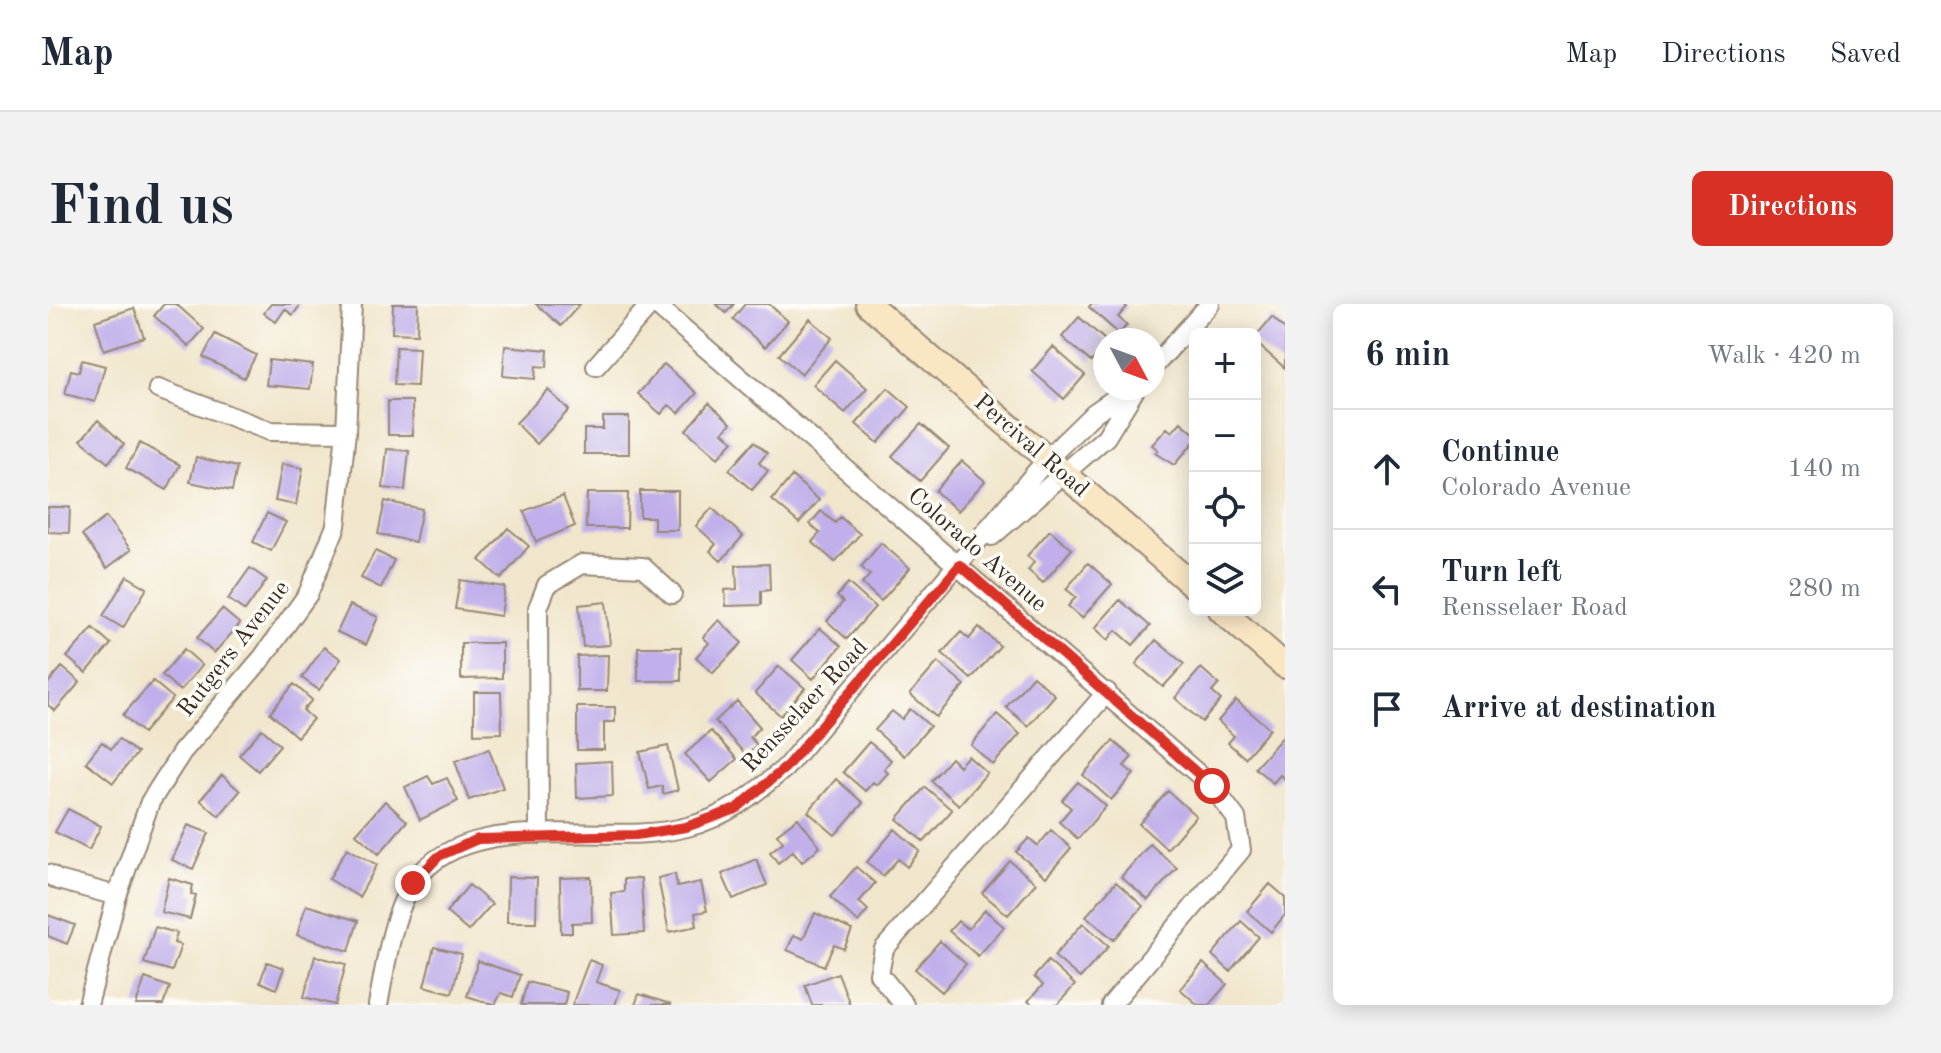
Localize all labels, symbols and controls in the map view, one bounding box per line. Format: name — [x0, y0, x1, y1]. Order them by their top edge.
text: Map — [40, 36, 114, 74]
text: Map — [1565, 41, 1617, 69]
text: Directions — [1661, 41, 1786, 69]
text: Saved — [1830, 41, 1901, 69]
button: Directions — [1692, 171, 1893, 246]
text: Find us — [48, 180, 234, 236]
north arrow — [1093, 328, 1165, 400]
map controls — [1189, 328, 1261, 616]
button: + — [1189, 328, 1261, 400]
text: 6 min — [1365, 339, 1450, 373]
text: Walk · 420 m — [1707, 343, 1861, 369]
street label: Percival Road — [969, 390, 1093, 503]
button: − — [1189, 400, 1261, 472]
text: Continue — [1441, 438, 1560, 468]
icon: ahead — [1365, 447, 1409, 491]
text: 140 m — [1788, 456, 1861, 482]
button: locate — [1189, 472, 1261, 544]
text: Colorado Avenue — [1441, 475, 1631, 501]
street label: Colorado Avenue — [903, 484, 1051, 617]
button: layers — [1189, 544, 1261, 616]
text: Turn left — [1441, 558, 1562, 588]
icon: left — [1365, 567, 1409, 611]
text: 280 m — [1788, 576, 1861, 602]
street label: Rutgers Avenue — [174, 577, 295, 722]
text: Rensselaer Road — [1441, 595, 1628, 621]
street label: Rensselaer Road — [738, 635, 873, 778]
icon: arrive — [1365, 687, 1409, 731]
text: Arrive at destination — [1441, 694, 1716, 724]
route start — [1194, 768, 1230, 804]
route end — [395, 865, 431, 901]

